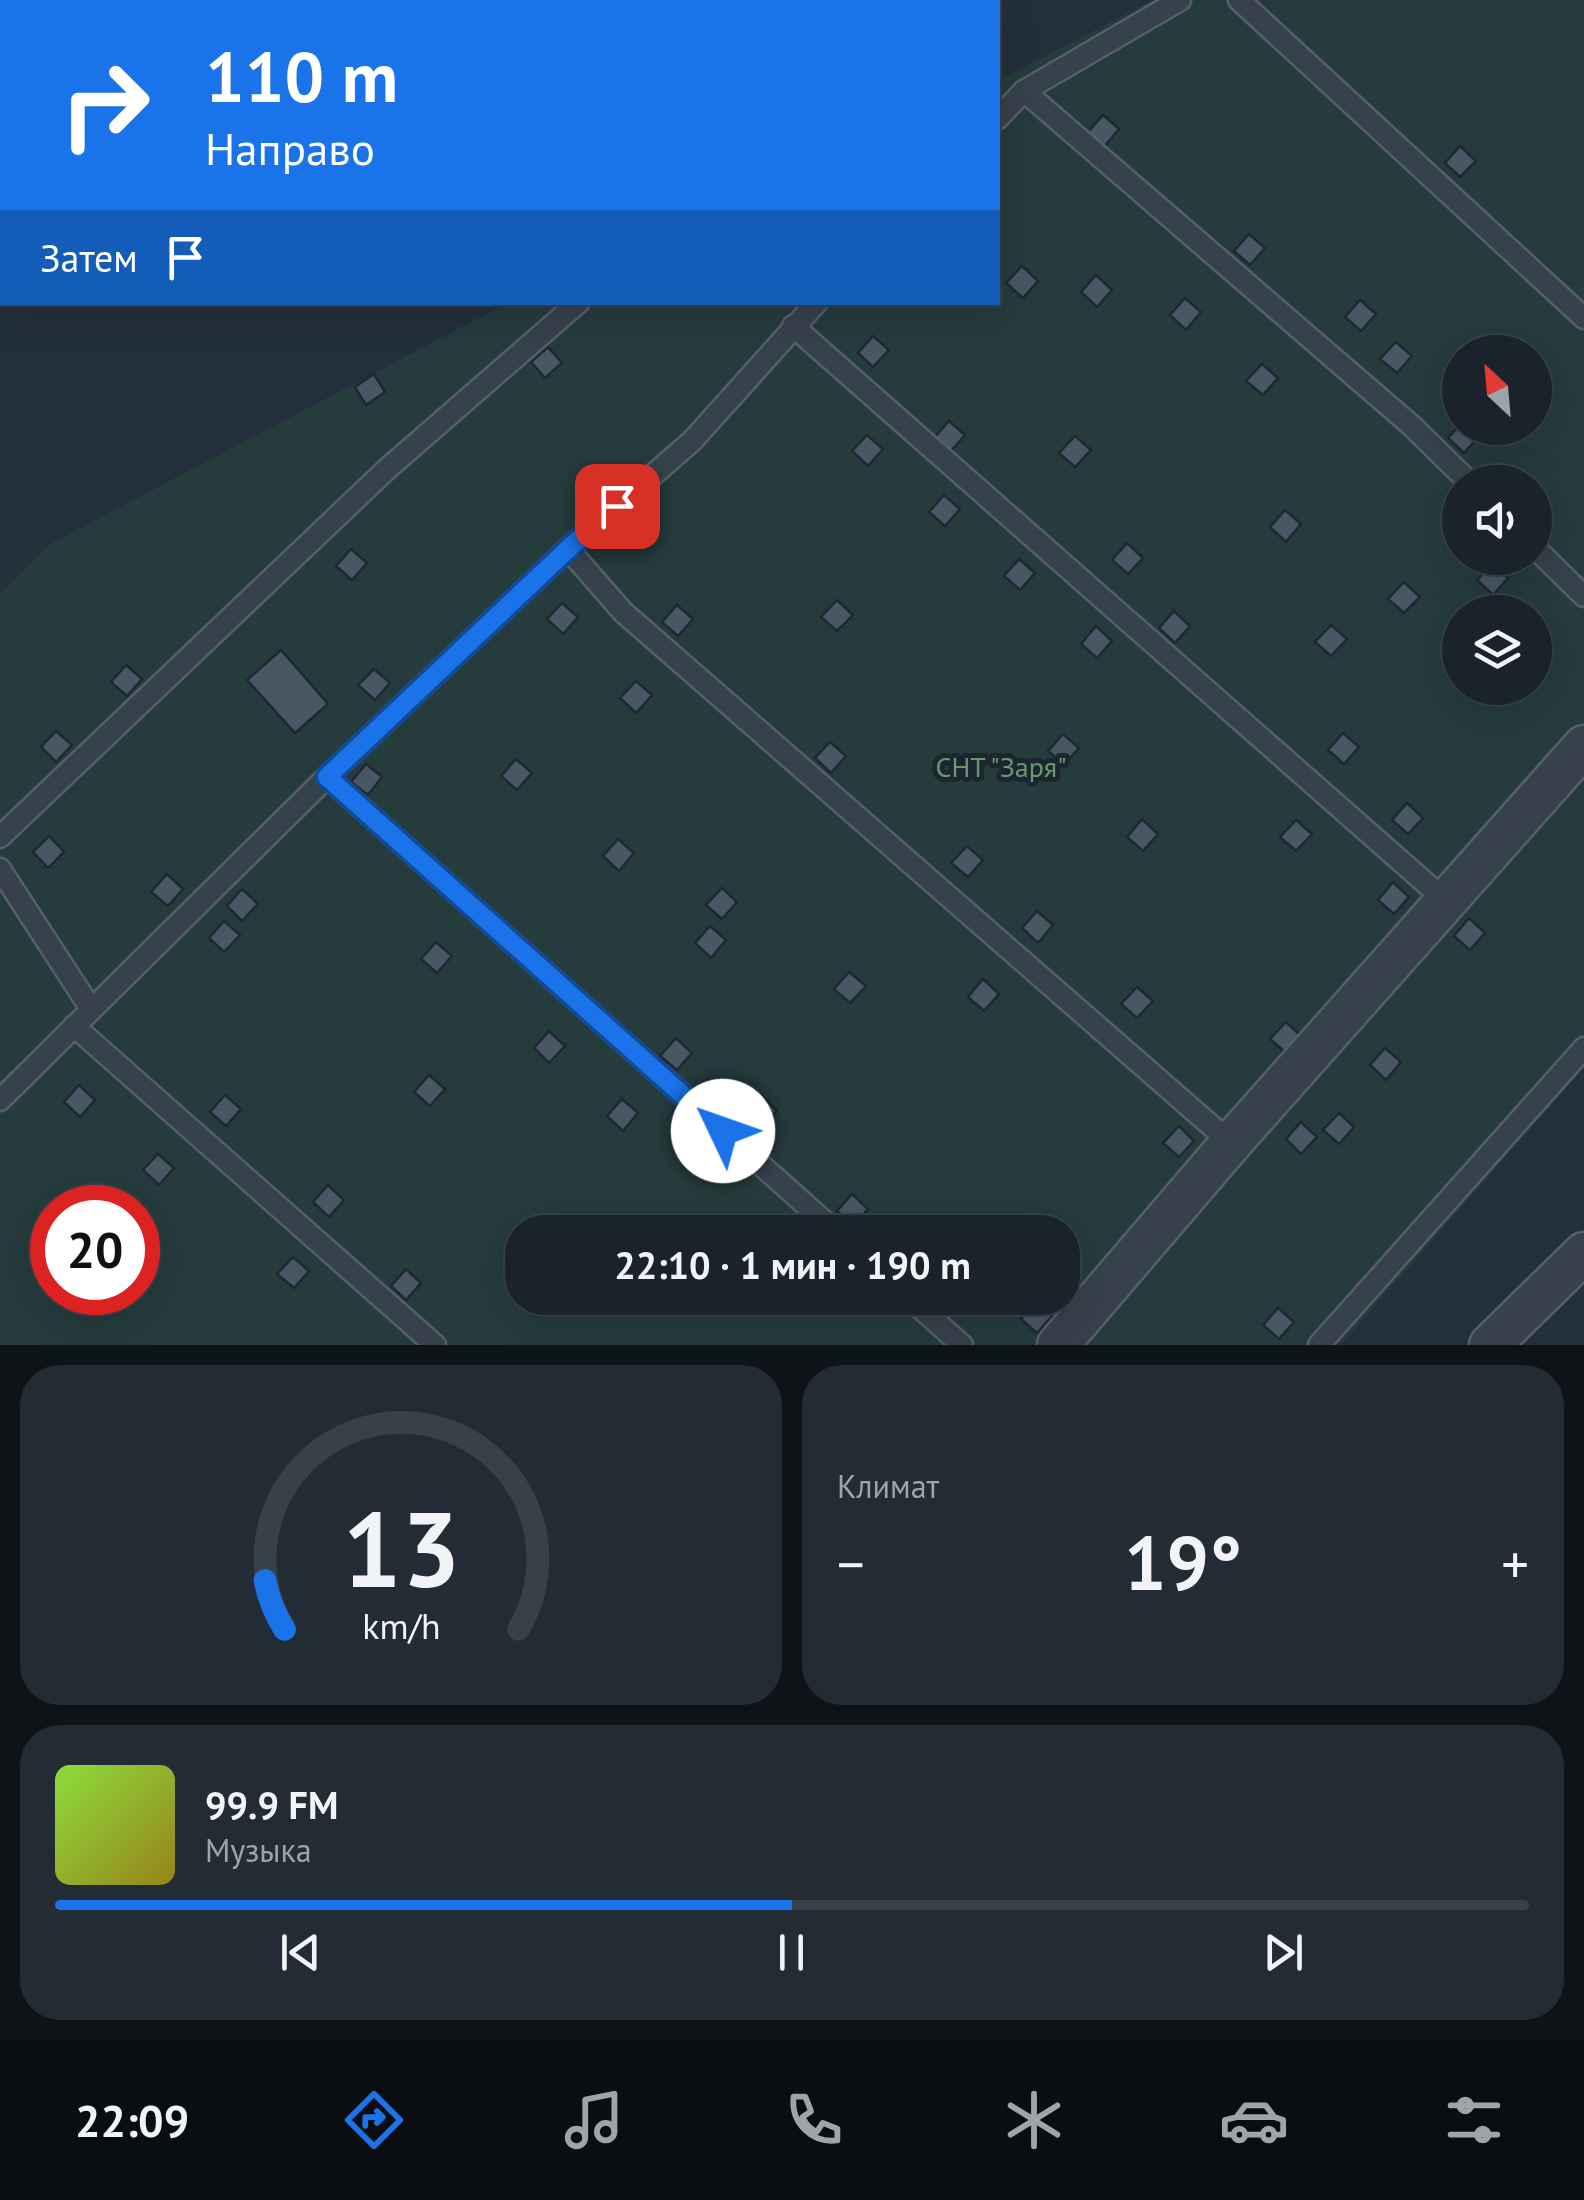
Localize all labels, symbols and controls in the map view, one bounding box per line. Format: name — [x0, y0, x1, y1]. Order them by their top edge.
text: 110 m — [205, 31, 398, 121]
icon: right — [40, 40, 170, 170]
text: Направо — [205, 119, 375, 177]
icon: arrive — [158, 230, 213, 285]
text: Затем — [40, 233, 138, 282]
north arrow — [1442, 335, 1552, 445]
map controls — [1442, 335, 1552, 705]
pin — [575, 464, 660, 549]
button: sound — [1442, 465, 1552, 575]
icon: arrive — [590, 479, 645, 534]
button: layers — [1442, 595, 1552, 705]
park label: СНТ "Заря" — [935, 748, 1067, 785]
position arrow — [671, 1079, 775, 1183]
speed limit sign: 20 — [30, 1185, 160, 1315]
text: 22:10 · 1 мин · 190 m — [614, 1240, 971, 1289]
text: Климат — [837, 1465, 939, 1507]
text: 13 — [342, 1481, 460, 1616]
text: 19° — [1124, 1514, 1242, 1611]
text: − — [837, 1528, 865, 1599]
text: + — [1501, 1528, 1529, 1599]
text: km/h — [362, 1603, 440, 1649]
text: 99.9 FM — [205, 1780, 338, 1829]
text: Музыка — [205, 1829, 312, 1871]
icon: previous — [273, 1925, 328, 1980]
icon: pause — [764, 1925, 819, 1980]
icon: next — [1256, 1925, 1311, 1980]
icon: directions — [339, 2085, 409, 2155]
icon: music — [559, 2085, 629, 2155]
icon: phone — [779, 2085, 849, 2155]
icon: climate — [999, 2085, 1069, 2155]
icon: car — [1219, 2085, 1289, 2155]
icon: filters — [1439, 2085, 1509, 2155]
text: 22:09 — [75, 2091, 189, 2149]

